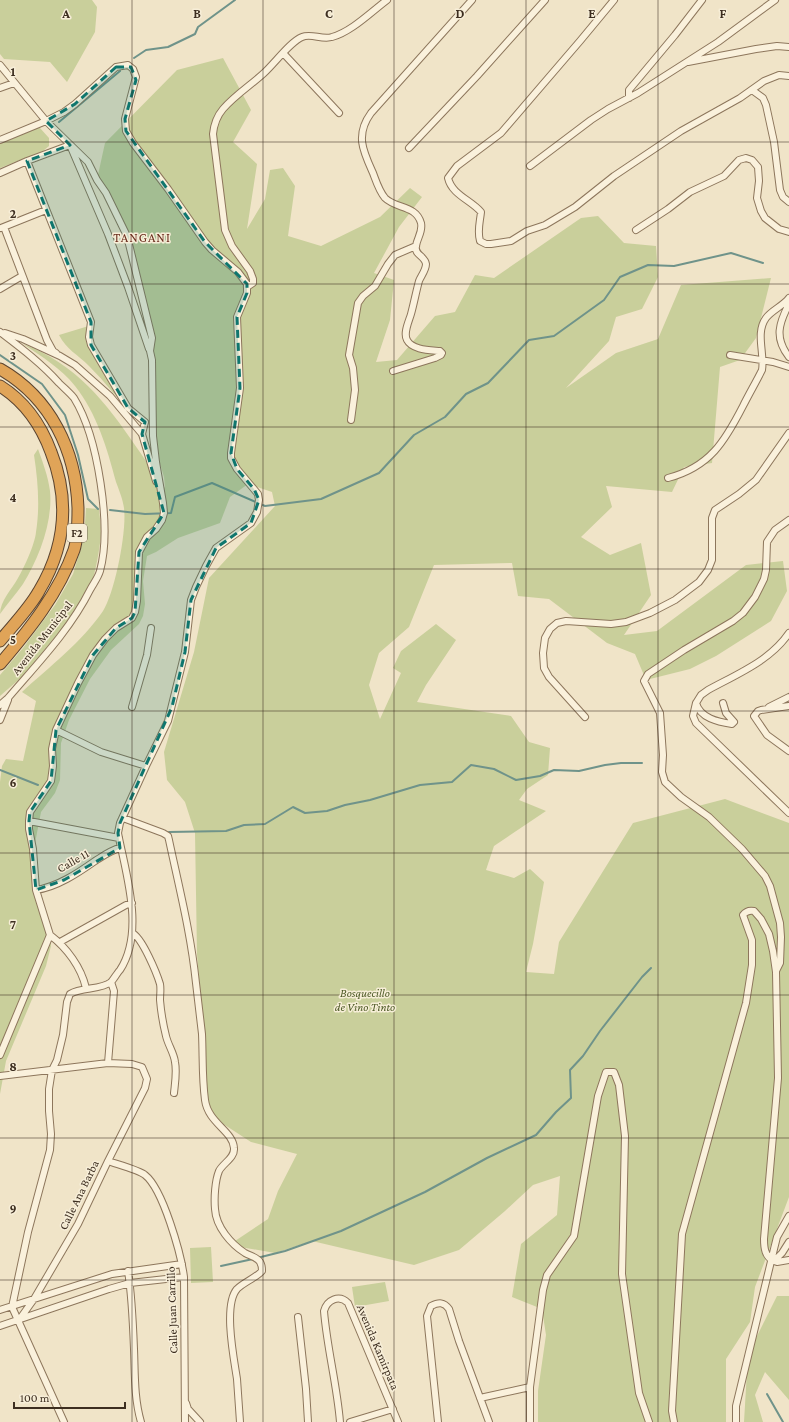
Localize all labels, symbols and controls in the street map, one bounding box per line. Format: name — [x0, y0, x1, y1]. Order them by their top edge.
text: A — [61, 6, 70, 21]
text: B — [193, 6, 201, 21]
text: C — [325, 6, 333, 21]
text: D — [456, 6, 465, 21]
text: E — [588, 6, 596, 21]
text: F — [720, 6, 727, 21]
text: 1 — [11, 64, 16, 79]
text: 2 — [10, 206, 17, 221]
district label: TANGANI — [113, 230, 171, 245]
text: 3 — [10, 348, 16, 363]
text: 4 — [9, 490, 17, 505]
road number: F2 — [67, 524, 87, 542]
street label: Avenida Municipal — [9, 598, 75, 678]
text: 5 — [10, 632, 16, 647]
text: 6 — [9, 775, 17, 790]
street label: Calle 11 — [55, 846, 91, 876]
text: 7 — [10, 917, 16, 932]
park label: Bosquecillo de Vino Tinto — [335, 986, 395, 1014]
text: 8 — [9, 1059, 17, 1074]
street label: Calle Ana Barba — [56, 1158, 102, 1232]
text: 9 — [9, 1201, 17, 1216]
street label: Calle Juan Carrillo — [163, 1266, 181, 1354]
street label: Avenida Kamirpata — [354, 1302, 403, 1392]
scale bar — [14, 1384, 125, 1410]
text: 100 m — [20, 1391, 50, 1405]

